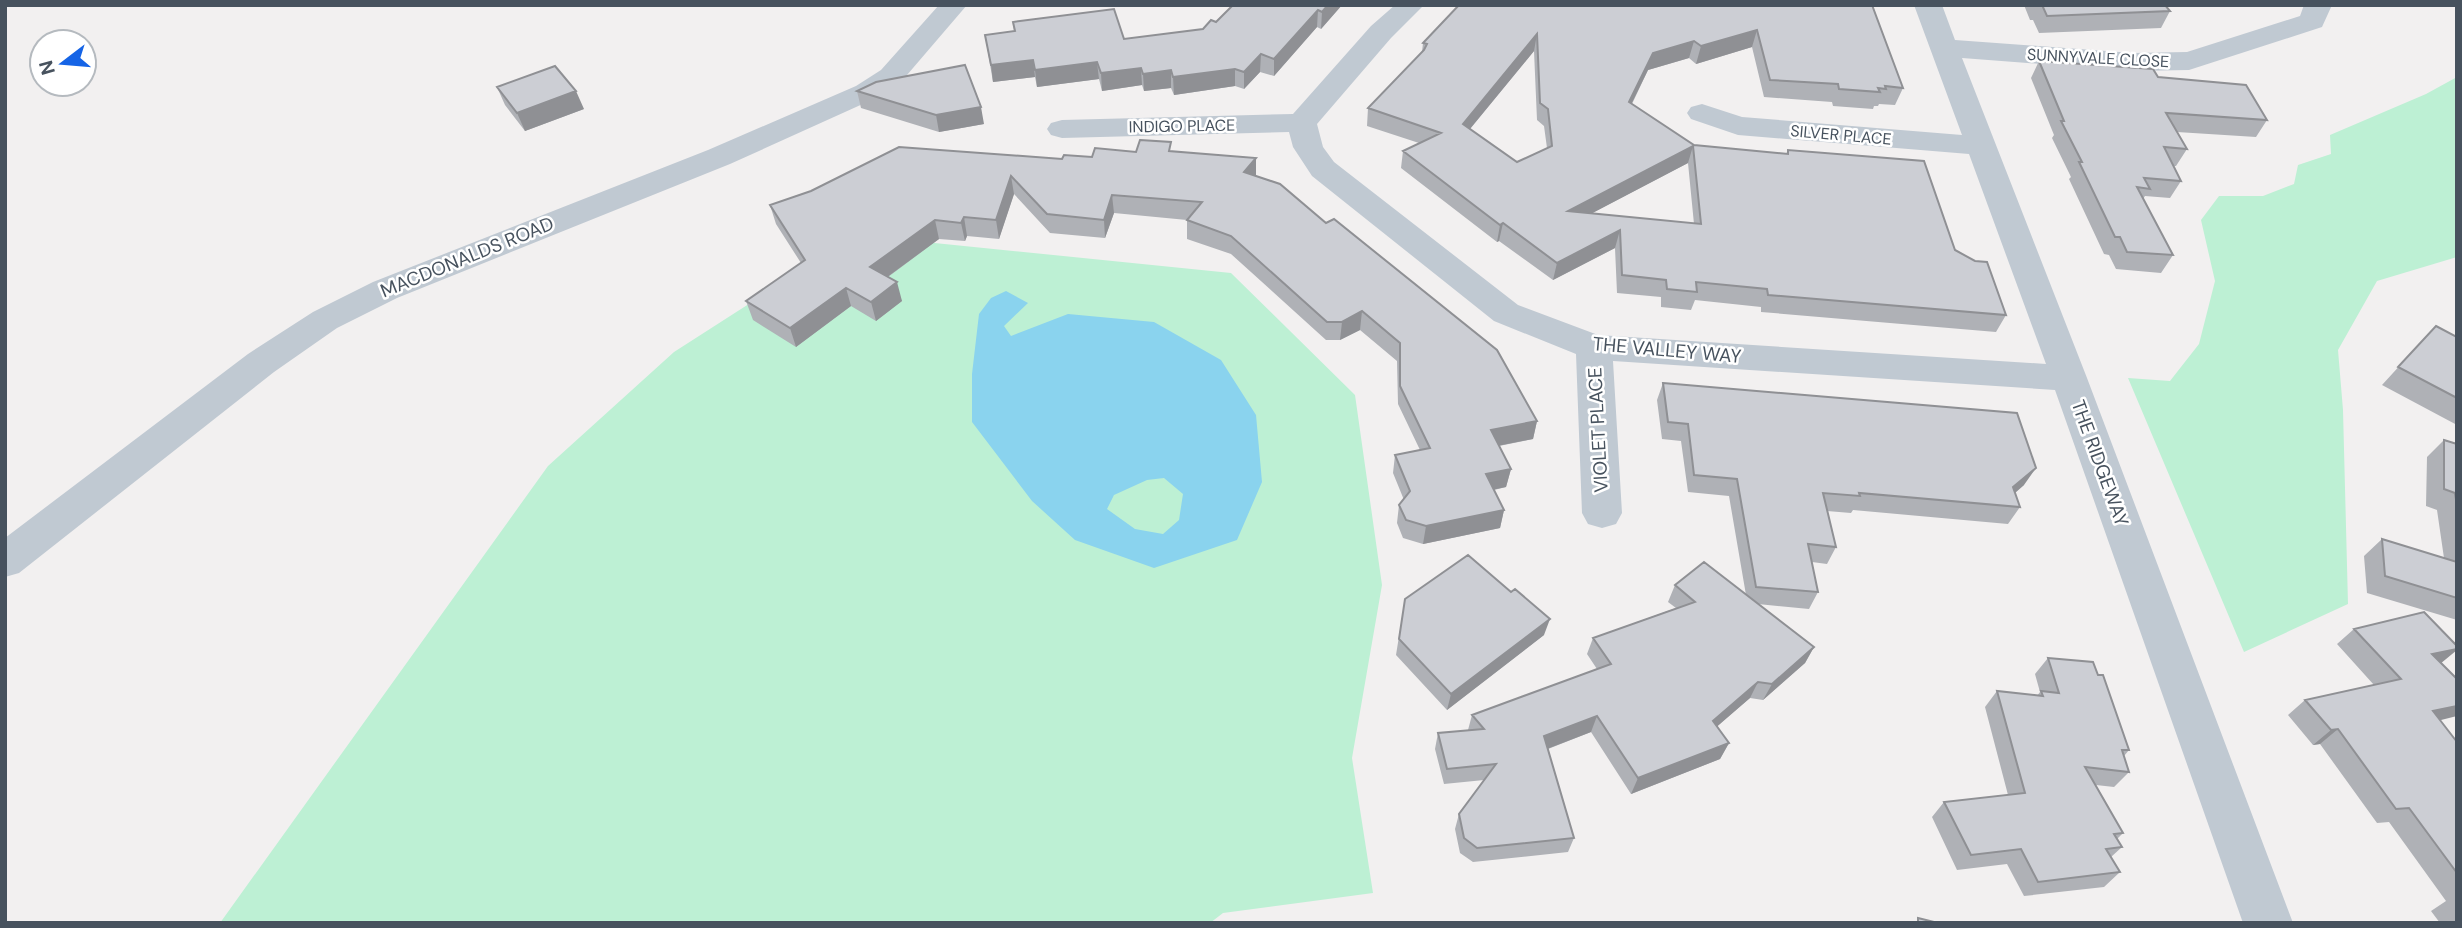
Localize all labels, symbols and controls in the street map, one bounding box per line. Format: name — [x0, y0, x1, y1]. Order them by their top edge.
north arrow — [28, 28, 98, 98]
street label: SUNNYVALE CLOSE — [2026, 44, 2170, 72]
text: N — [33, 57, 61, 78]
street label: INDIGO PLACE — [1129, 115, 1235, 137]
street label: SILVER PLACE — [1790, 120, 1892, 150]
street label: MACDONALDS ROAD — [377, 211, 557, 303]
street label: THE VALLEY WAY — [1592, 331, 1742, 369]
street label: VIOLET PLACE — [1582, 367, 1614, 493]
street label: THE RIDGEWAY — [2066, 396, 2134, 530]

